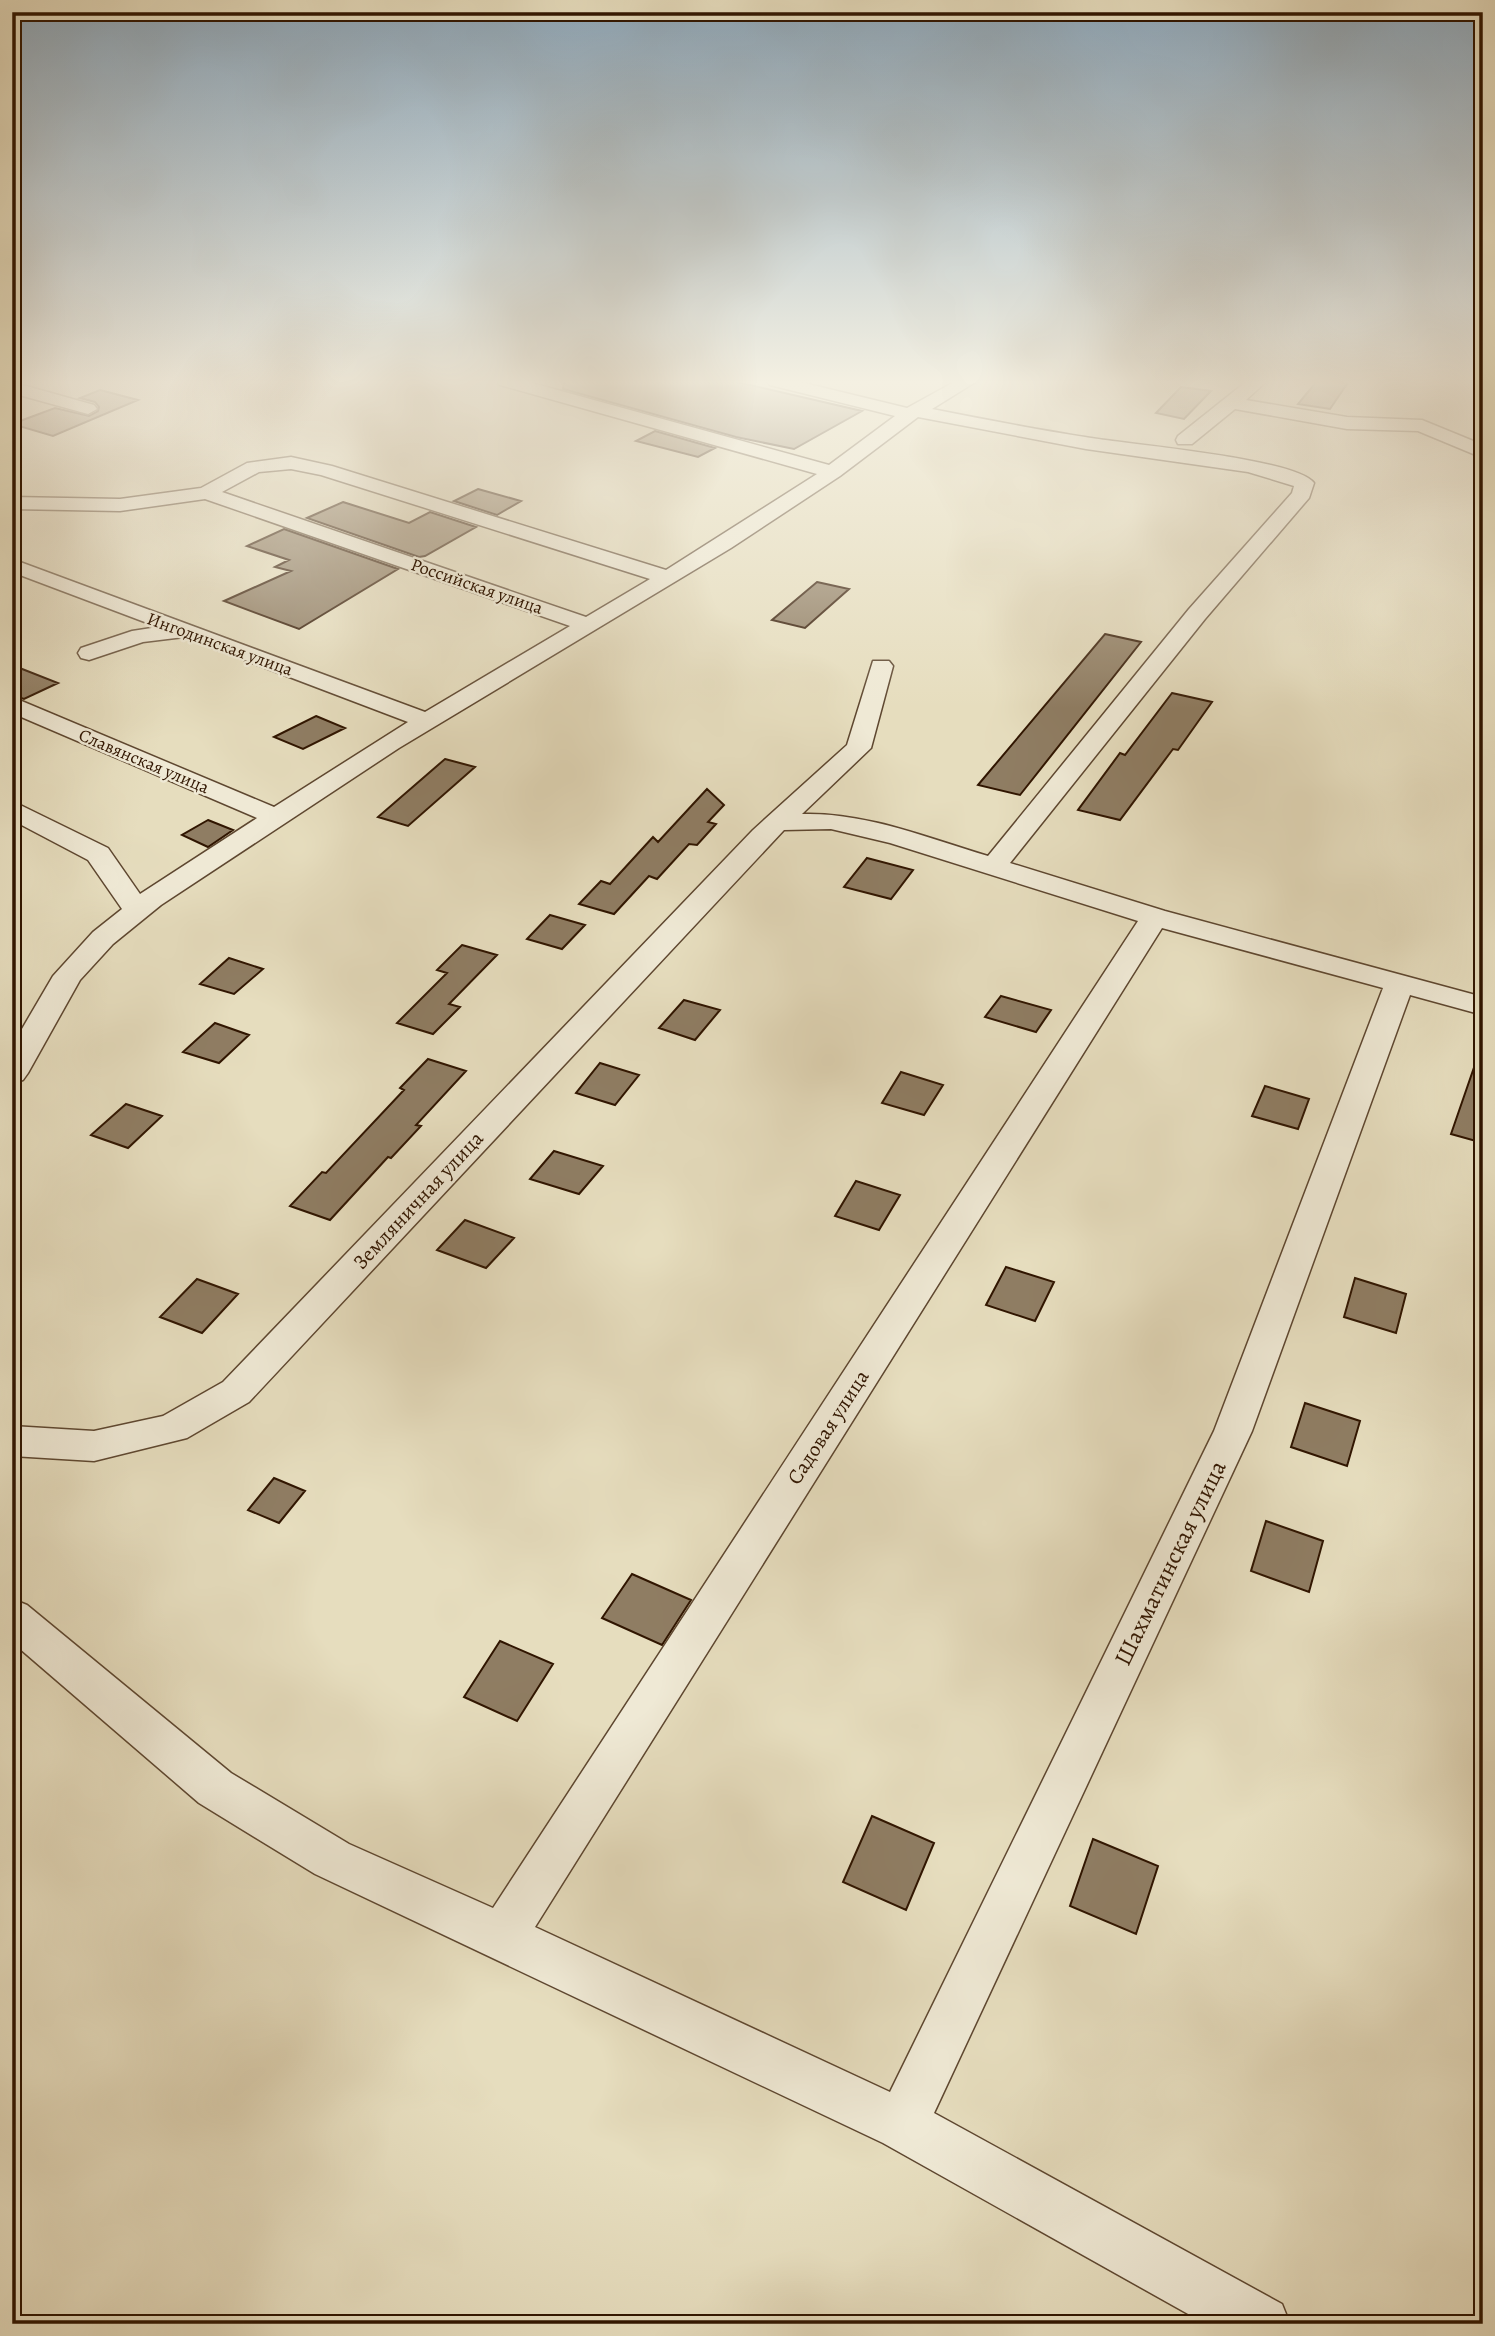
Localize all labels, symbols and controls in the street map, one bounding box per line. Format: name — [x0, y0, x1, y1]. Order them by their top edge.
street label: Российская улица — [408, 552, 547, 620]
street label: Ингодинская улица — [144, 606, 297, 682]
street label: Славянская улица — [75, 723, 214, 800]
street label: Земляничная улица — [347, 1125, 490, 1275]
street label: Садовая улица — [780, 1364, 876, 1490]
street label: Шахматинская улица — [1106, 1455, 1234, 1671]

